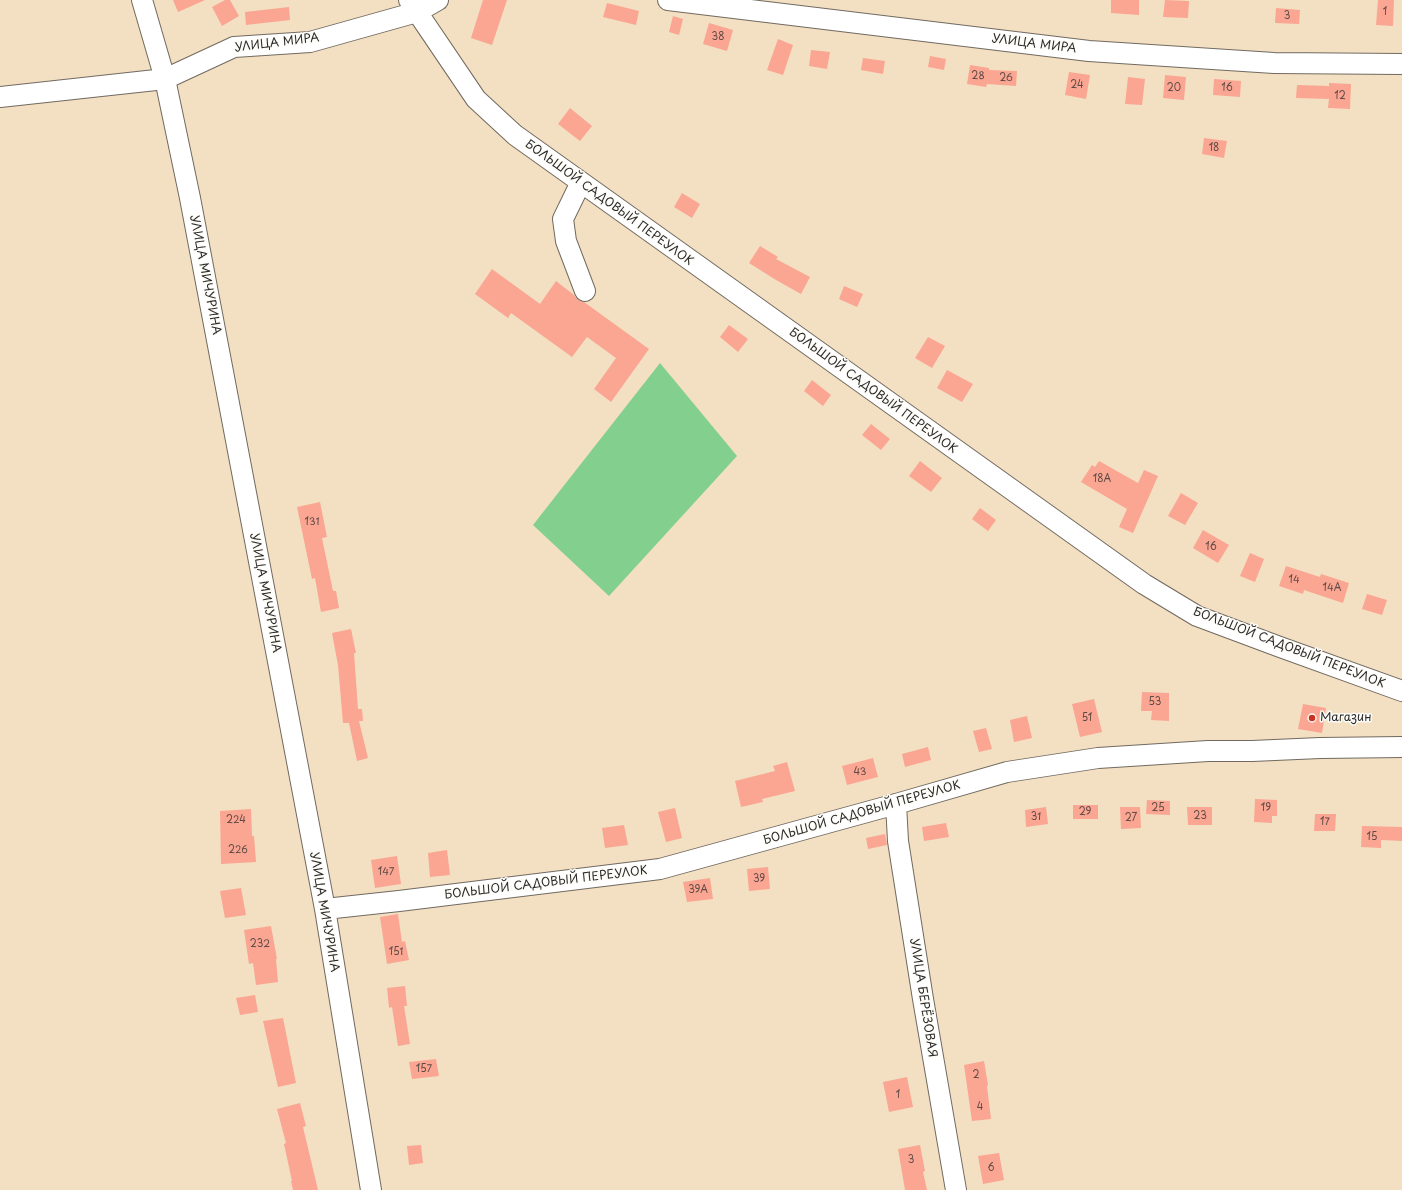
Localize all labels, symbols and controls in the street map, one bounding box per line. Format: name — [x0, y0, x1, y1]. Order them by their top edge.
house number: 1 — [1383, 6, 1387, 18]
house number: 3 — [1284, 10, 1290, 22]
street label: УЛИЦА МИРА — [234, 31, 320, 55]
house number: 38 — [712, 31, 724, 43]
street label: УЛИЦА МИРА — [991, 32, 1077, 56]
house number: 28 — [971, 70, 985, 82]
house number: 26 — [999, 72, 1013, 84]
house number: 24 — [1070, 79, 1084, 91]
house number: 20 — [1167, 82, 1181, 94]
house number: 16 — [1221, 82, 1233, 94]
house number: 12 — [1334, 90, 1346, 102]
street label: БОЛЬШОЙ САДОВЫЙ ПЕРЕУЛОК — [522, 137, 696, 269]
house number: 18 — [1209, 142, 1219, 154]
street label: УЛИЦА МИЧУРИНА — [186, 214, 224, 336]
street label: БОЛЬШОЙ САДОВЫЙ ПЕРЕУЛОК — [786, 325, 960, 457]
house number: 18А — [1093, 473, 1111, 485]
house number: 131 — [305, 516, 319, 528]
street label: УЛИЦА МИЧУРИНА — [246, 532, 284, 654]
house number: 16 — [1205, 541, 1217, 553]
house number: 14 — [1288, 574, 1300, 586]
house number: 14А — [1323, 582, 1341, 594]
street label: БОЛЬШОЙ САДОВЫЙ ПЕРЕУЛОК — [1191, 605, 1387, 691]
house number: 53 — [1149, 696, 1161, 708]
place label: Магазин — [1320, 711, 1371, 725]
house number: 51 — [1082, 712, 1092, 724]
marker: Магазин — [1307, 713, 1317, 723]
house number: 43 — [854, 766, 866, 778]
street label: БОЛЬШОЙ САДОВЫЙ ПЕРЕУЛОК — [762, 778, 962, 848]
house number: 25 — [1151, 802, 1165, 814]
house number: 19 — [1261, 802, 1271, 814]
house number: 29 — [1079, 806, 1091, 818]
house number: 23 — [1193, 810, 1207, 822]
house number: 31 — [1031, 811, 1041, 823]
house number: 27 — [1125, 812, 1137, 824]
house number: 224 — [226, 814, 246, 826]
house number: 17 — [1320, 816, 1330, 828]
house number: 15 — [1367, 831, 1377, 843]
house number: 226 — [228, 844, 248, 856]
street label: УЛИЦА МИЧУРИНА — [306, 851, 342, 973]
street label: БОЛЬШОЙ САДОВЫЙ ПЕРЕУЛОК — [444, 863, 648, 903]
house number: 147 — [378, 866, 394, 878]
house number: 39 — [753, 873, 765, 885]
house number: 39А — [688, 884, 708, 896]
street label: УЛИЦА БЕРЁЗОВАЯ — [906, 937, 940, 1059]
house number: 232 — [250, 938, 270, 950]
house number: 151 — [389, 946, 403, 958]
house number: 157 — [416, 1063, 432, 1075]
house number: 2 — [972, 1069, 980, 1081]
house number: 1 — [896, 1089, 900, 1101]
house number: 4 — [977, 1101, 983, 1113]
house number: 3 — [908, 1154, 914, 1166]
house number: 6 — [987, 1162, 995, 1174]

